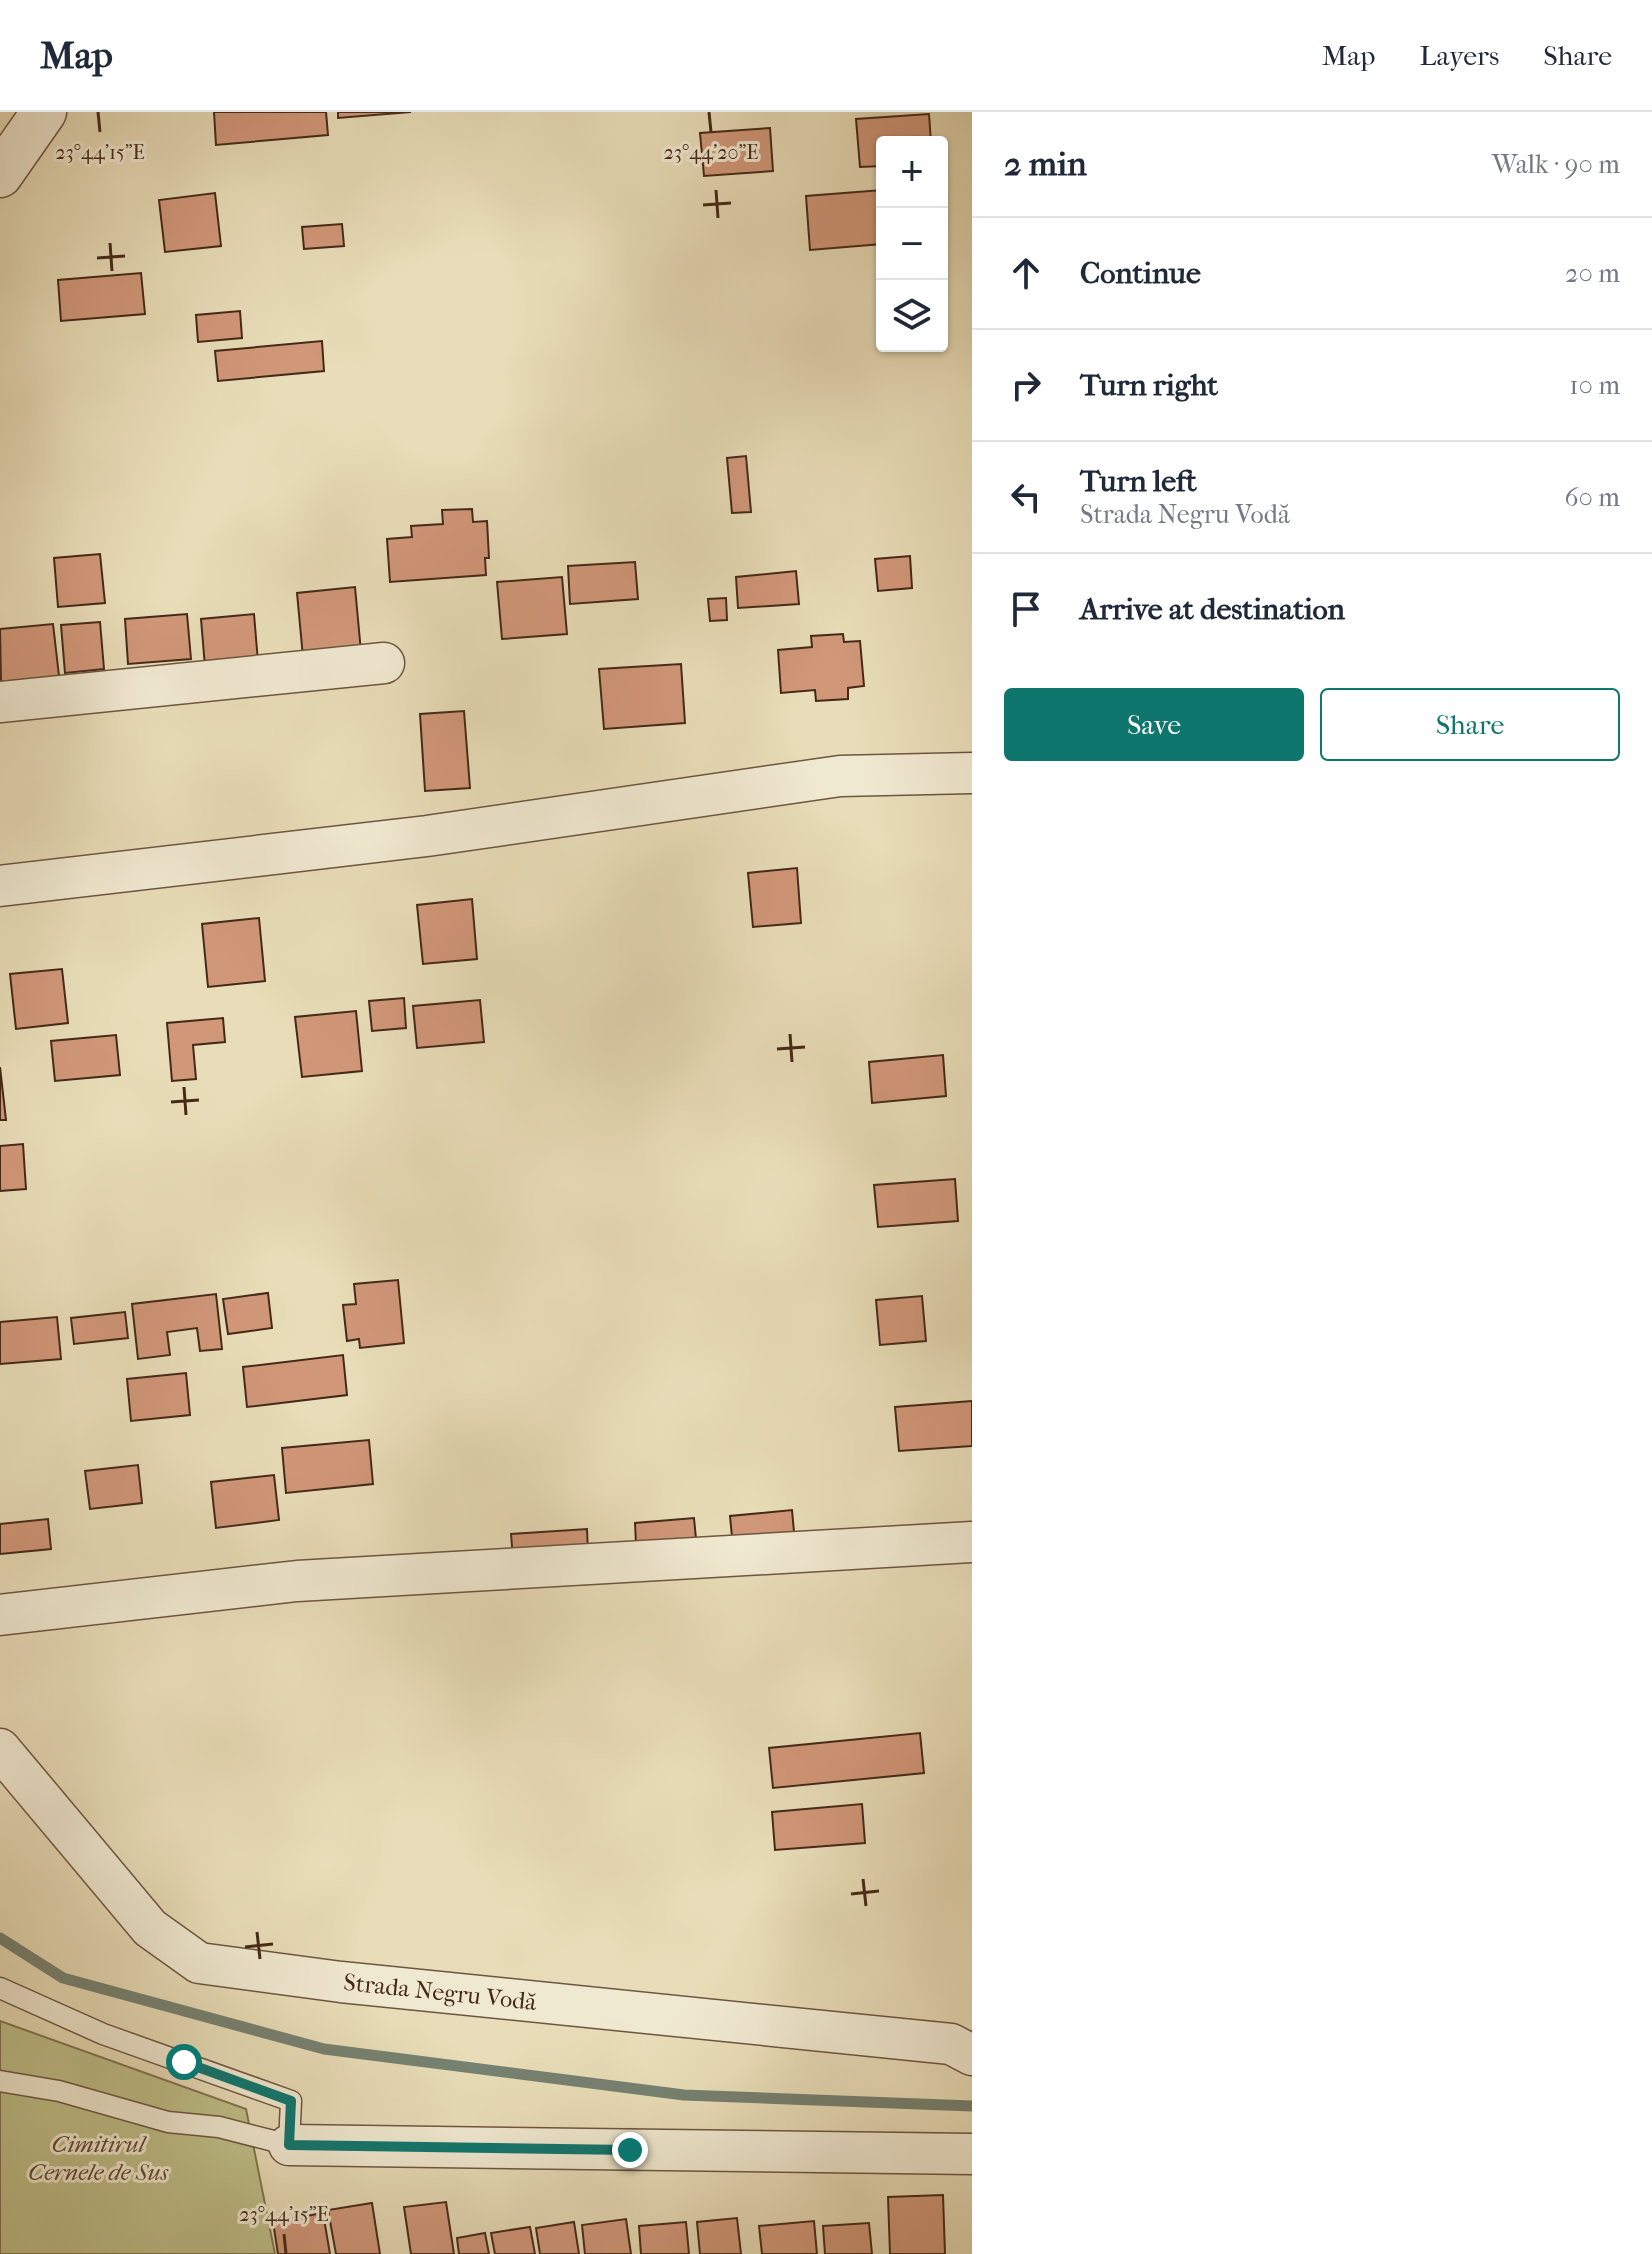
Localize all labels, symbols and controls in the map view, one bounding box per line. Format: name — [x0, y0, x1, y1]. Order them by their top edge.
text: Map — [40, 33, 113, 78]
text: Map — [1322, 39, 1375, 72]
text: Layers — [1419, 39, 1499, 72]
text: Share — [1543, 39, 1612, 72]
map controls — [876, 136, 948, 352]
button: + — [876, 136, 948, 208]
text: 23°44'15"E — [55, 141, 145, 164]
text: 23°44'20"E — [663, 141, 759, 164]
text: 2 min — [1004, 144, 1087, 184]
text: Walk · 90 m — [1492, 149, 1620, 180]
button: − — [876, 208, 948, 280]
icon: ahead — [1004, 251, 1048, 295]
text: Continue — [1080, 256, 1201, 291]
text: 20 m — [1565, 258, 1620, 289]
button: layers — [876, 280, 948, 352]
icon: right — [1004, 363, 1048, 407]
text: Turn right — [1080, 368, 1218, 403]
text: 10 m — [1569, 370, 1620, 401]
text: Turn left — [1080, 464, 1197, 499]
icon: left — [1004, 475, 1048, 519]
text: 60 m — [1564, 482, 1620, 513]
text: Strada Negru Vodă — [1080, 499, 1290, 530]
icon: arrive — [1004, 587, 1048, 631]
text: Arrive at destination — [1080, 592, 1345, 627]
button: Save — [1004, 688, 1304, 761]
button: Share — [1320, 688, 1620, 761]
street label: Strada Negru Vodă — [342, 1968, 539, 2016]
route start — [166, 2044, 202, 2080]
park label: Cimitirul Cernele de Sus — [28, 2130, 169, 2186]
route end — [612, 2132, 648, 2168]
text: 23°44'15"E — [239, 2203, 329, 2226]

